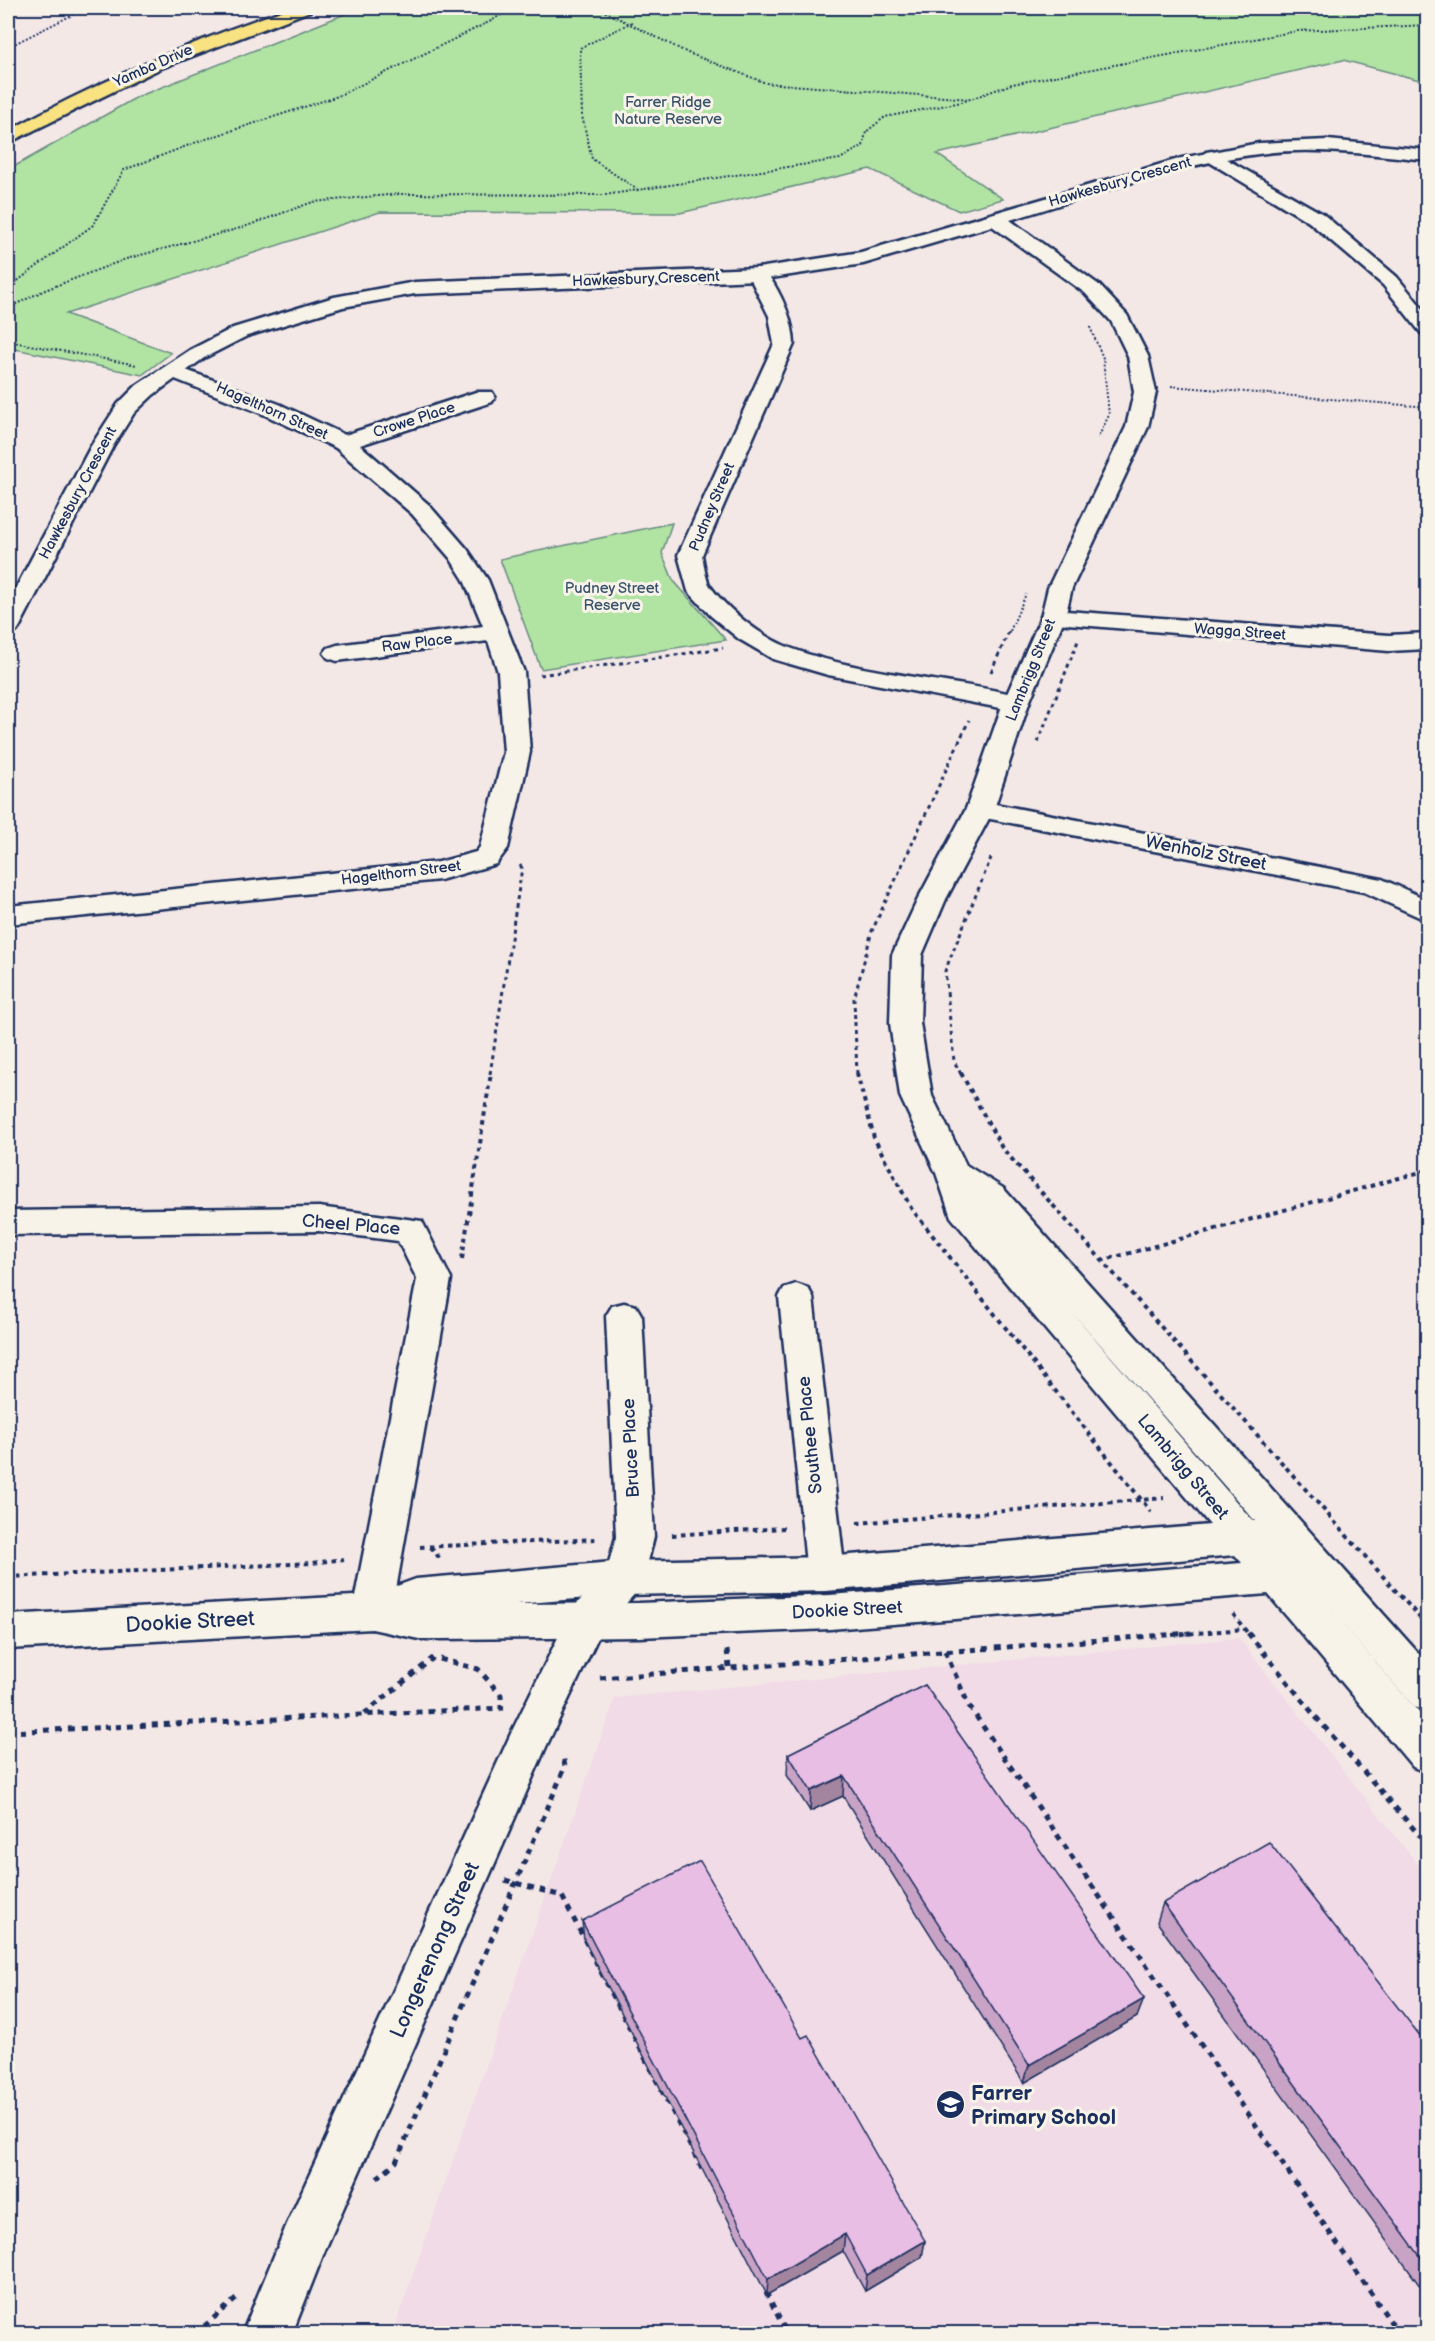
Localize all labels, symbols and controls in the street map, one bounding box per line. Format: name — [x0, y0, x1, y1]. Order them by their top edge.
street label: Yamba Drive — [109, 40, 196, 92]
park label: Farrer Ridge Nature Reserve — [614, 93, 722, 129]
street label: Hawkesbury Crescent — [1046, 152, 1194, 211]
street label: Hawkesbury Crescent — [572, 267, 720, 291]
street label: Hagelthorn Street — [213, 378, 331, 444]
street label: Crowe Place — [371, 398, 458, 442]
street label: Hawkesbury Crescent — [35, 423, 121, 563]
street label: Pudney Street — [685, 460, 739, 554]
park label: Pudney Street Reserve — [565, 579, 660, 615]
street label: Lambrigg Street — [1002, 616, 1060, 724]
street label: Wagga Street — [1193, 619, 1287, 645]
street label: Raw Place — [380, 629, 454, 657]
street label: Wenholz Street — [1144, 831, 1269, 875]
street label: Hagelthorn Street — [340, 856, 462, 890]
street label: Cheel Place — [301, 1210, 401, 1240]
street label: Southee Place — [793, 1375, 827, 1495]
street label: Bruce Place — [618, 1397, 644, 1498]
street label: Lambrigg Street — [1133, 1410, 1233, 1524]
street label: Dookie Street — [791, 1597, 903, 1623]
street label: Dookie Street — [125, 1606, 256, 1638]
street label: Longerenong Street — [385, 1858, 485, 2042]
place label: Farrer Primary School — [971, 2081, 1116, 2130]
school or university icon: Farrer Primary School — [934, 2089, 966, 2121]

